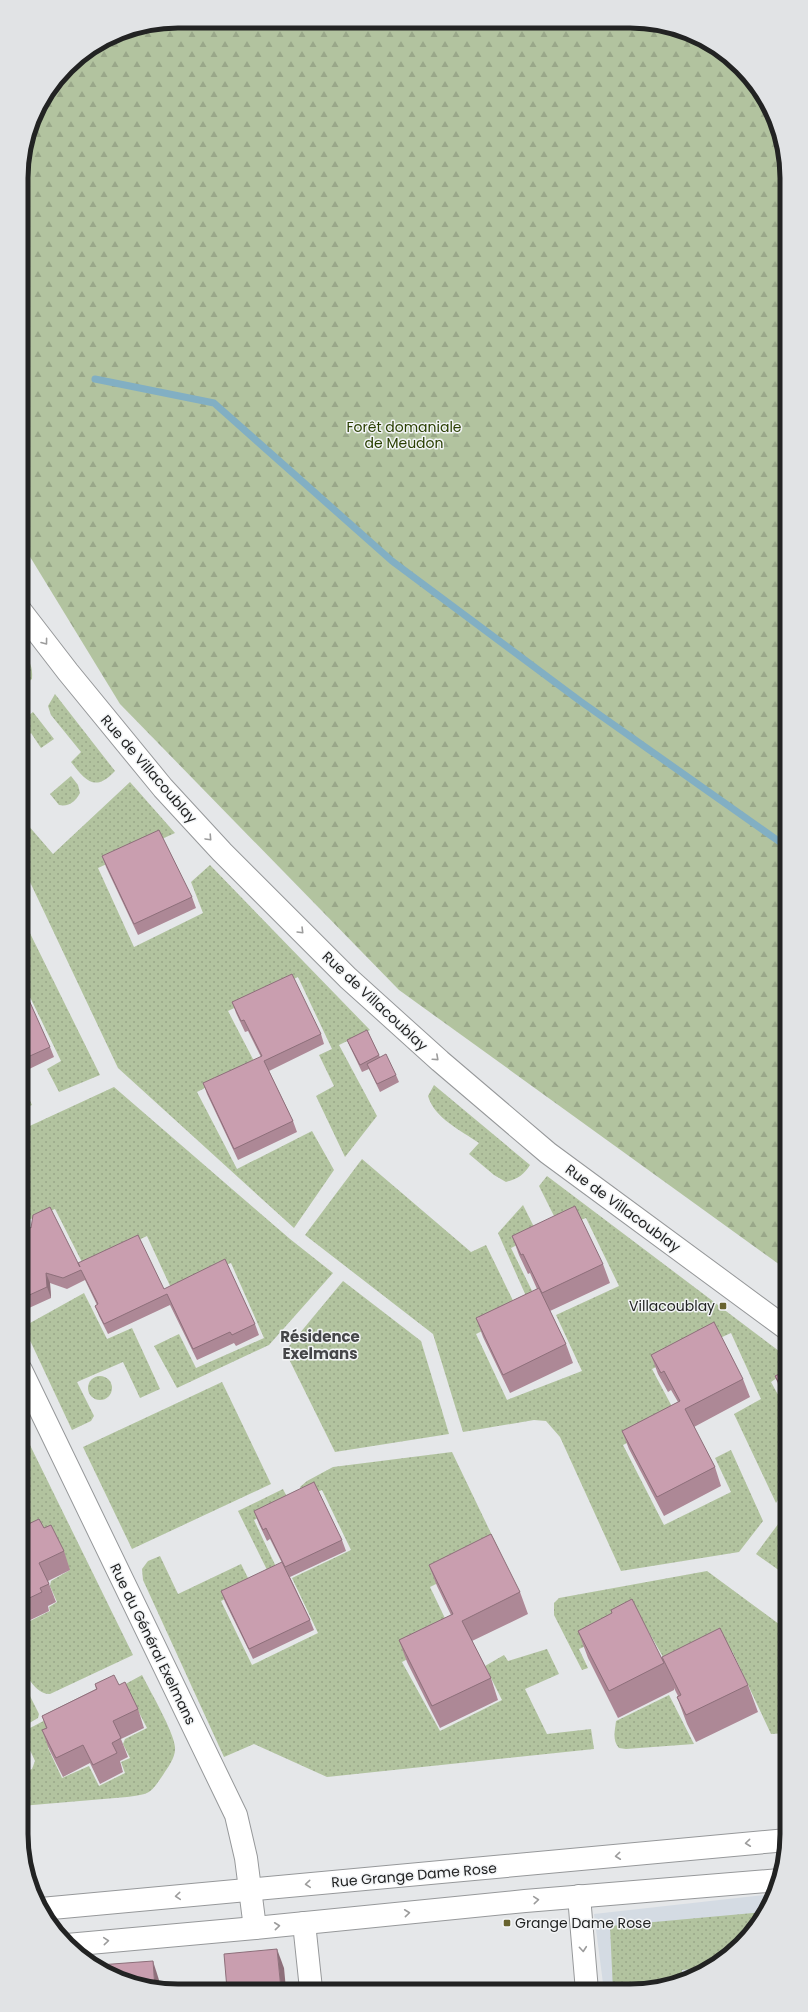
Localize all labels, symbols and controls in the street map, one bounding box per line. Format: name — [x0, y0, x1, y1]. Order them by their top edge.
park label: Forêt domaniale de Meudon — [346, 417, 462, 453]
one-way arrow — [40, 638, 47, 645]
street label: Rue de Villacoublay — [96, 710, 202, 828]
one-way arrow — [205, 833, 212, 841]
one-way arrow — [296, 926, 304, 934]
street label: Rue de Villacoublay — [318, 947, 432, 1055]
one-way arrow — [431, 1053, 439, 1061]
street label: Rue de Villacoublay — [561, 1159, 685, 1257]
place label: Villacoublay — [629, 1296, 715, 1316]
marker: Villacoublay — [718, 1301, 728, 1311]
district label: Résidence Exelmans — [280, 1326, 360, 1364]
street label: Rue du Général Exelmans — [105, 1560, 201, 1728]
one-way arrow — [745, 1839, 751, 1848]
one-way arrow — [615, 1851, 621, 1860]
street label: Rue Grange Dame Rose — [330, 1858, 498, 1892]
one-way arrow — [305, 1880, 311, 1889]
one-way arrow — [175, 1892, 181, 1901]
one-way arrow — [533, 1895, 539, 1904]
one-way arrow — [404, 1908, 410, 1917]
place label: Grange Dame Rose — [515, 1913, 651, 1933]
marker: Grange Dame Rose — [502, 1918, 512, 1928]
one-way arrow — [274, 1922, 280, 1931]
one-way arrow — [103, 1937, 109, 1946]
one-way arrow — [579, 1946, 588, 1952]

